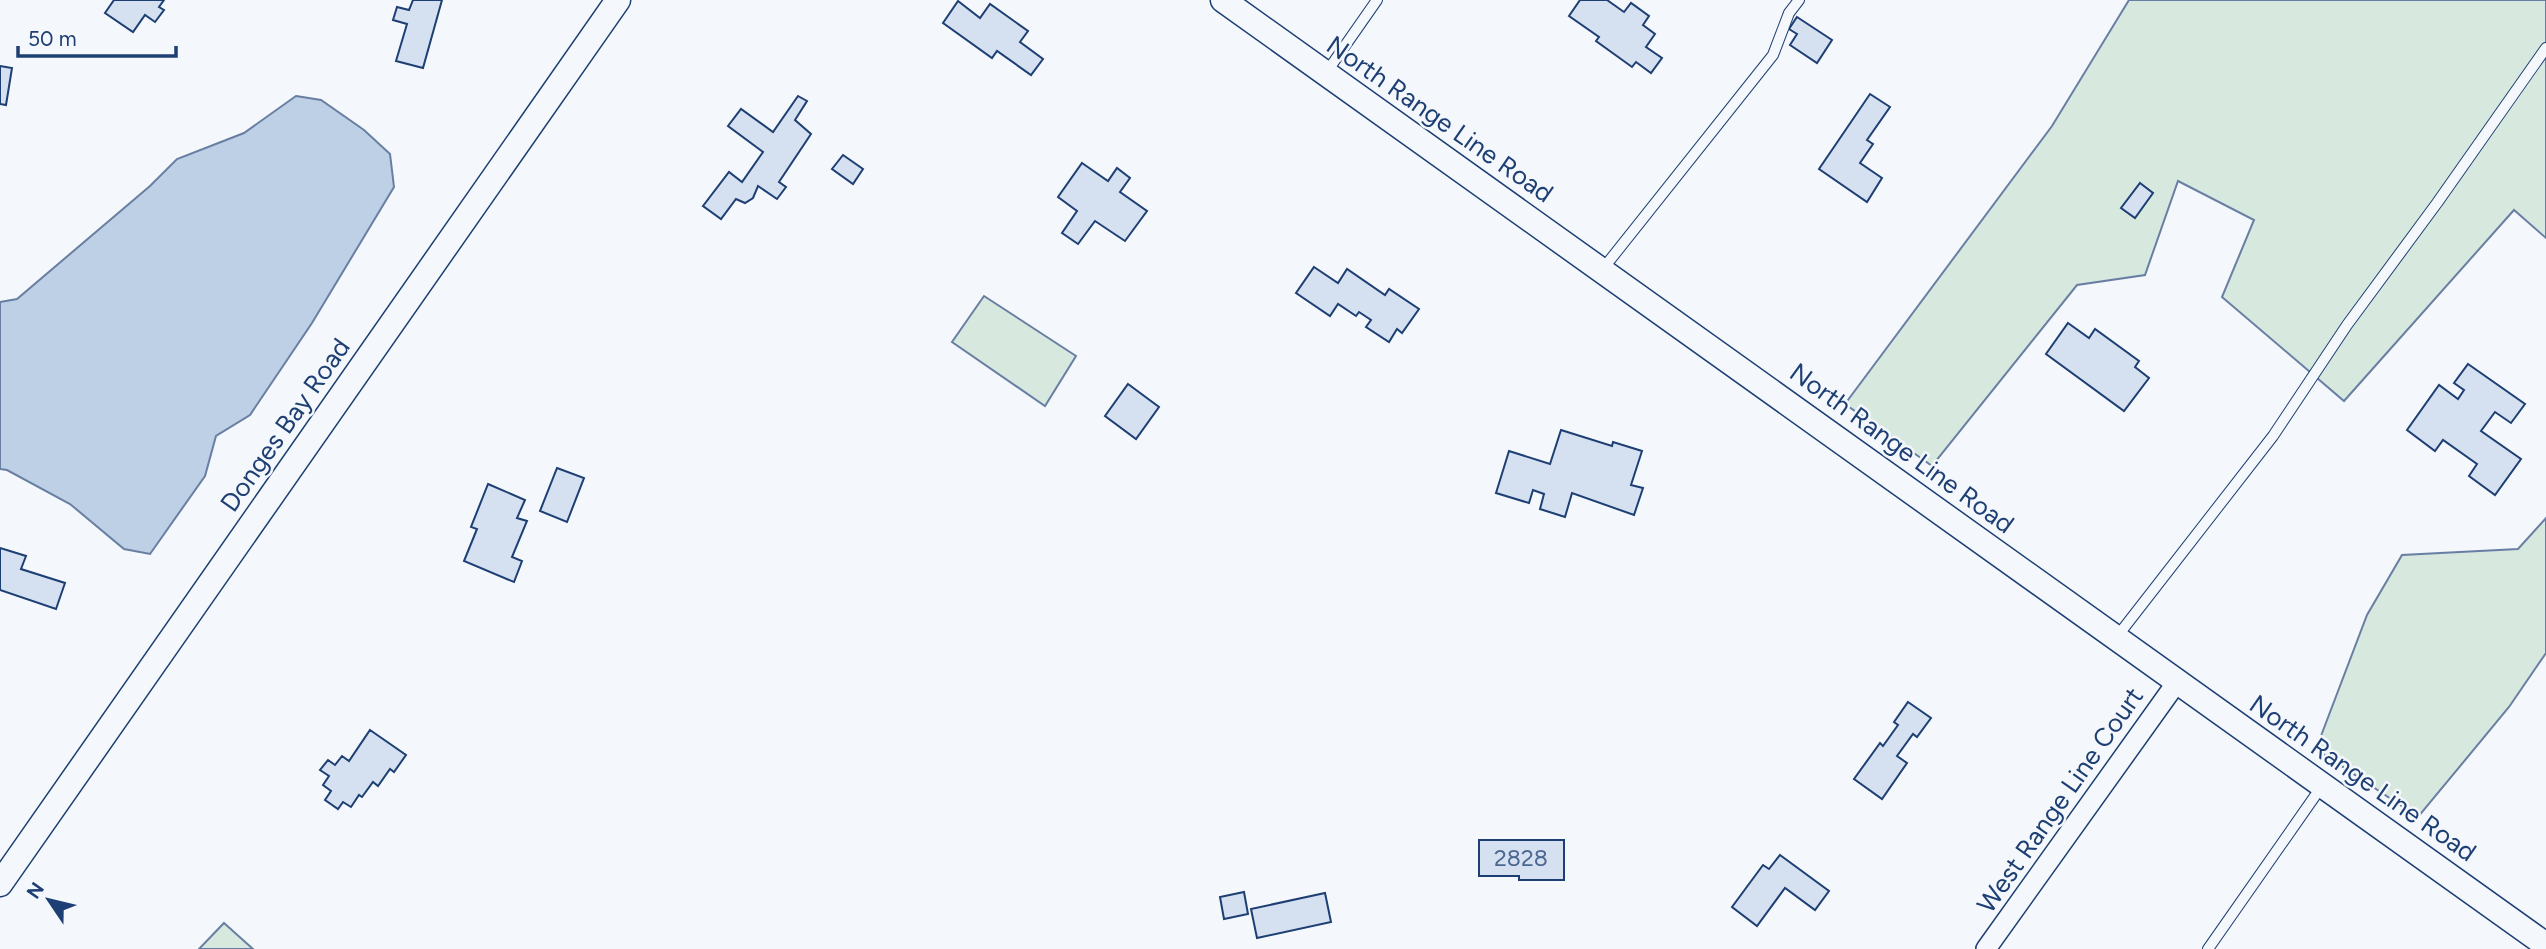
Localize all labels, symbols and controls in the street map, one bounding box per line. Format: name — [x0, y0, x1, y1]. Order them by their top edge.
scale bar — [18, 14, 175, 58]
text: 50 m — [28, 26, 77, 51]
street label: North Range Line Road — [1321, 29, 1559, 209]
street label: Donges Bay Road — [213, 332, 357, 518]
street label: North Range Line Road — [1784, 356, 2020, 540]
street label: West Range Line Court — [1970, 681, 2150, 919]
street label: North Range Line Road — [2244, 688, 2482, 868]
house number: 2828 — [1494, 844, 1548, 872]
north arrow — [14, 865, 84, 935]
text: N — [22, 878, 49, 903]

